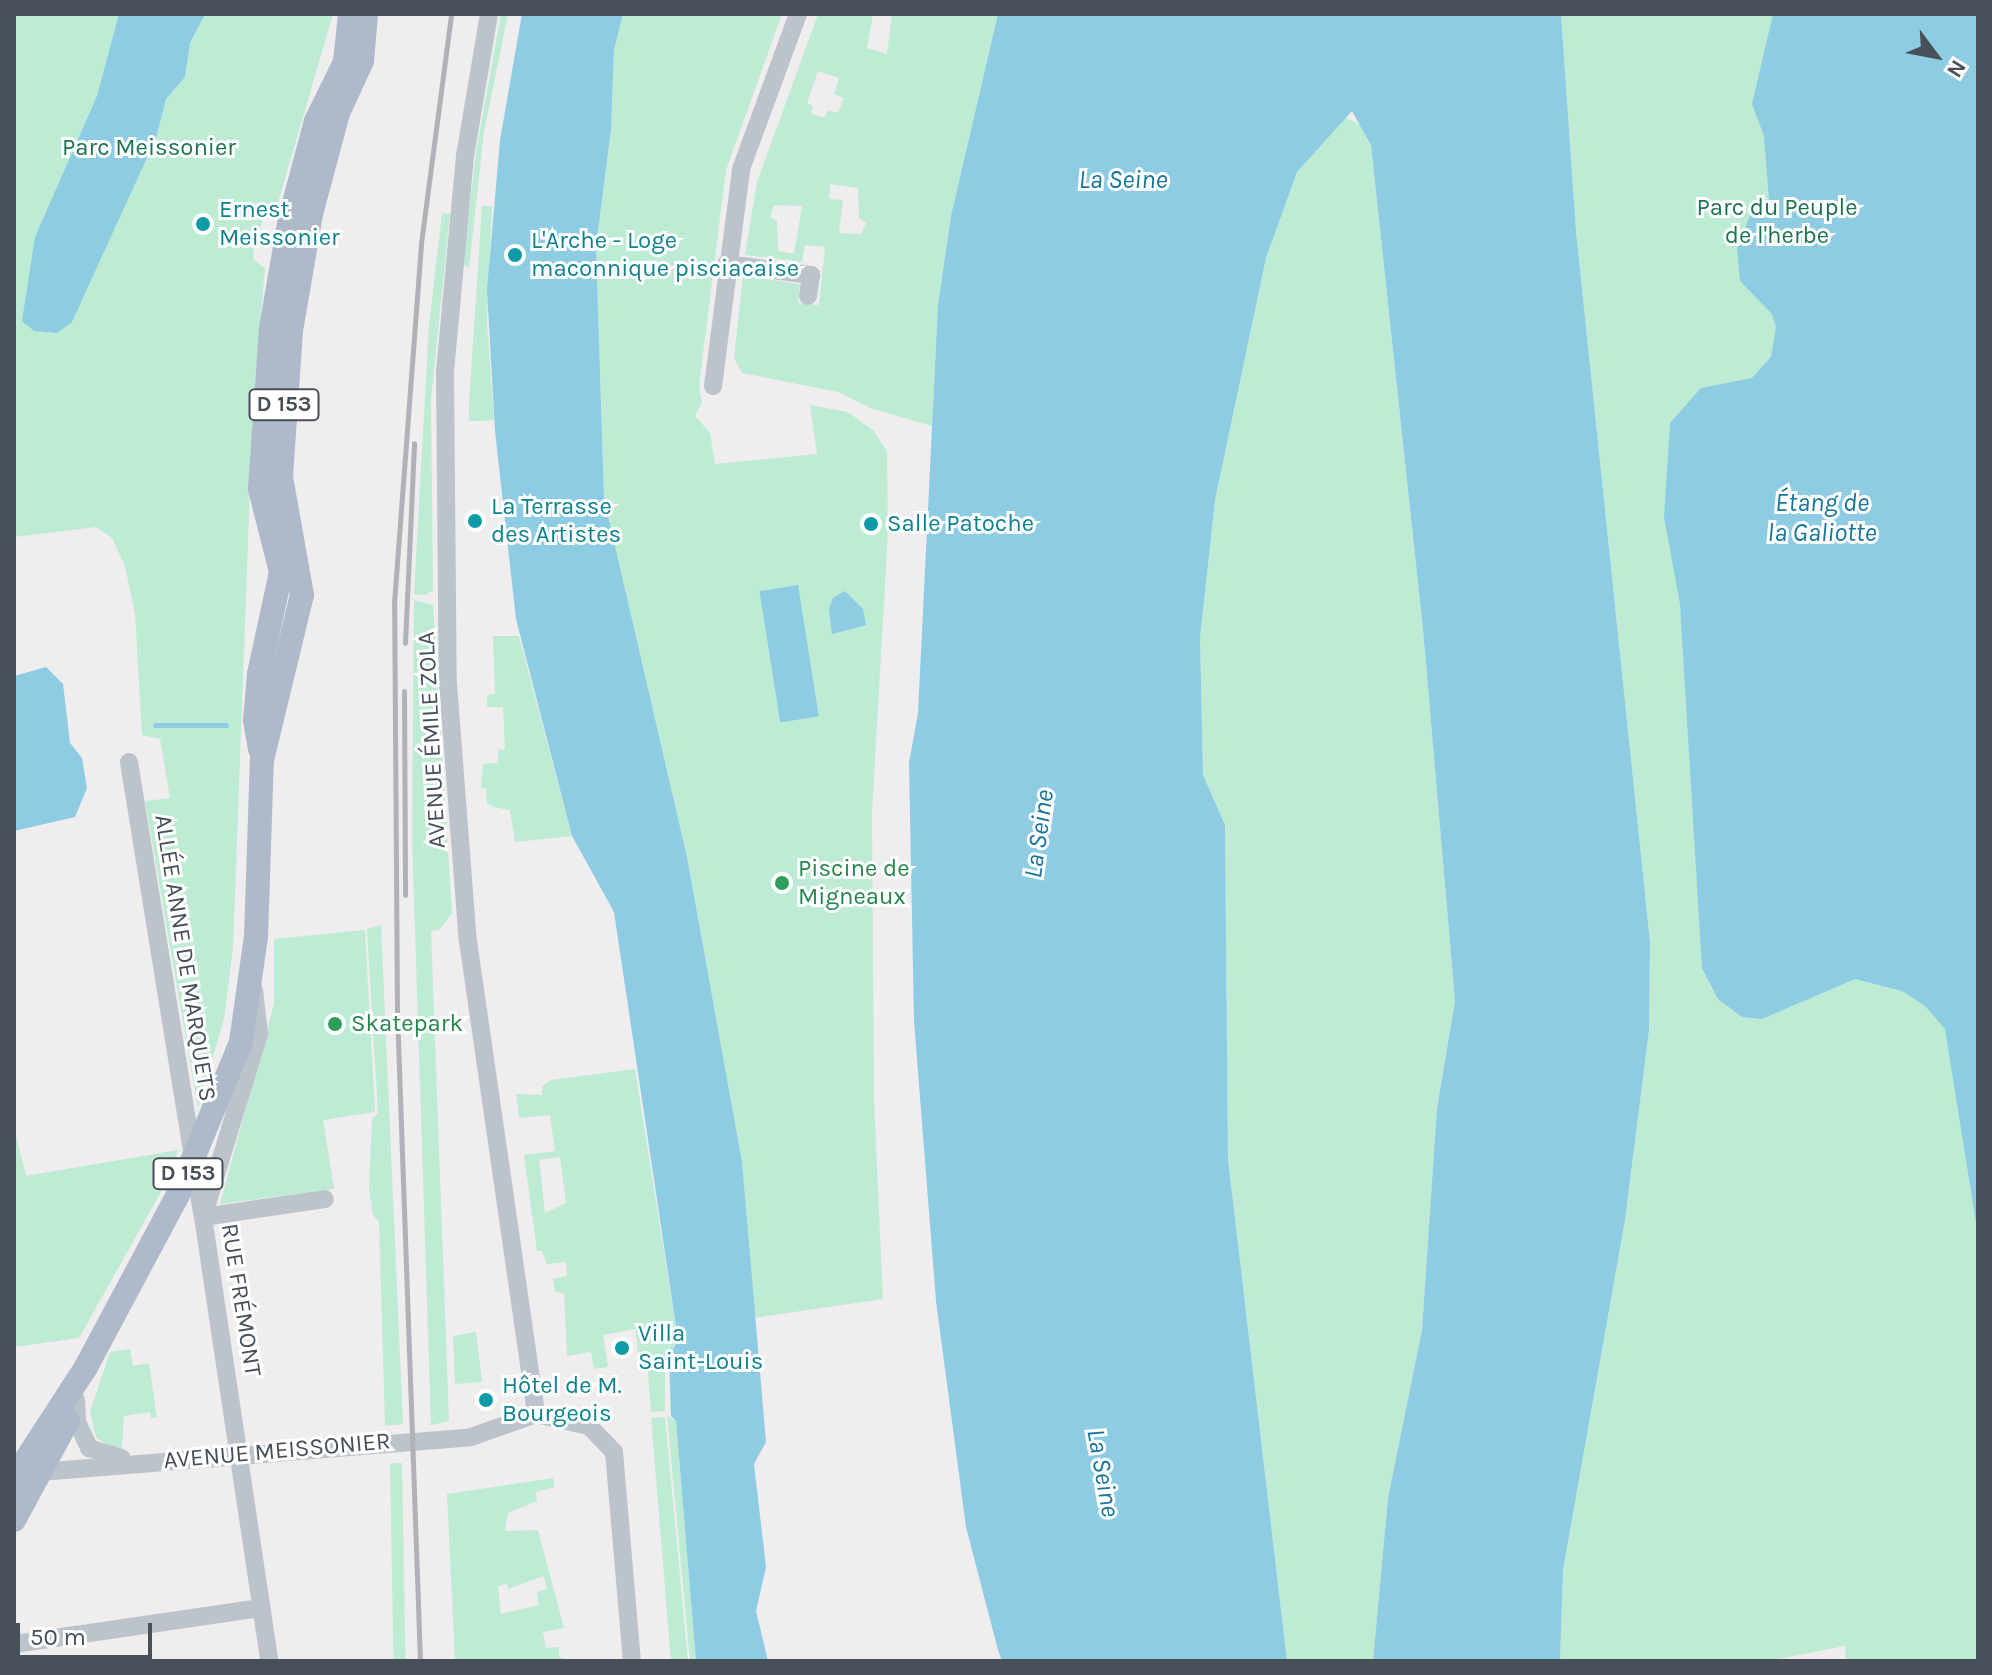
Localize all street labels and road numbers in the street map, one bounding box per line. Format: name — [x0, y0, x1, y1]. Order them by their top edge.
road number: D 153 — [248, 387, 320, 423]
street label: AVENUE ÉMILE ZOLA — [412, 631, 452, 849]
street label: ALLÉE ANNE DE MARQUETS — [148, 813, 222, 1103]
road number: D 153 — [152, 1156, 224, 1192]
street label: RUE FRÉMONT — [215, 1221, 267, 1379]
street label: AVENUE MEISSONIER — [162, 1427, 392, 1475]

